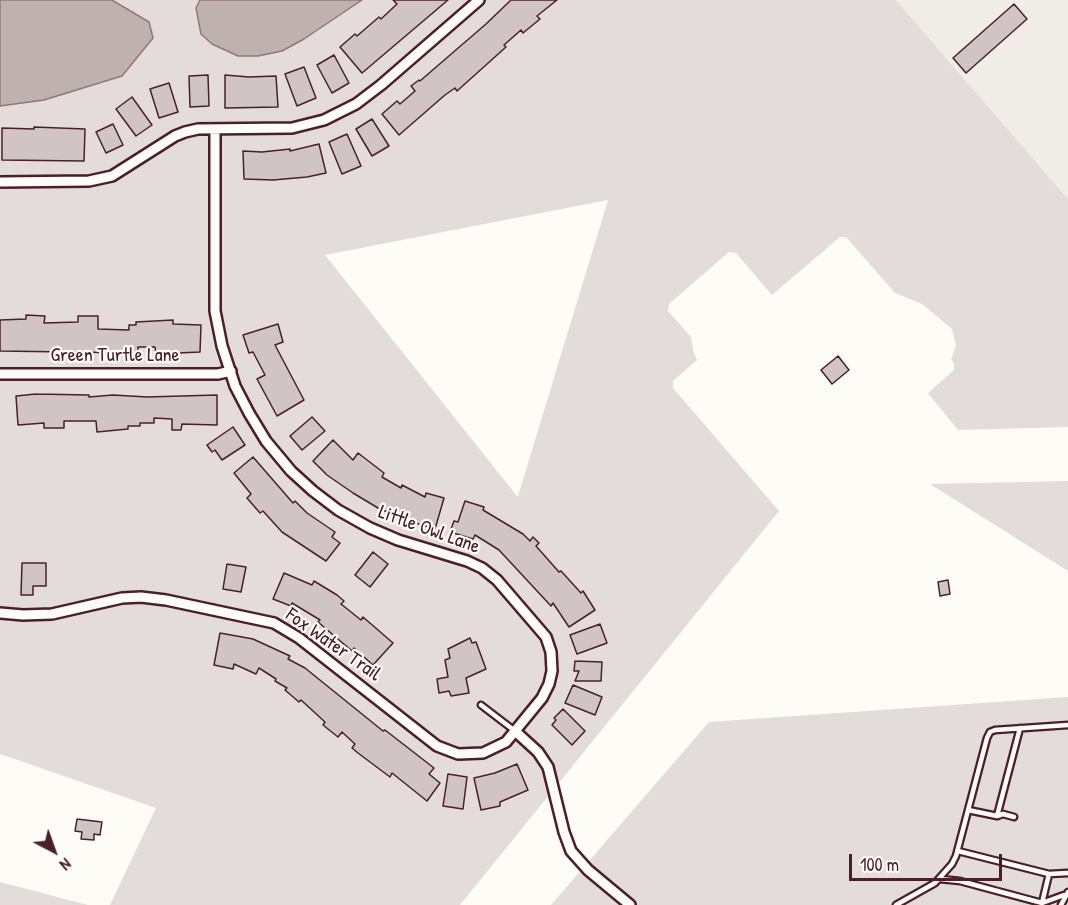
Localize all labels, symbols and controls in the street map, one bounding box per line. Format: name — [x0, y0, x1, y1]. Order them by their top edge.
street label: Green Turtle Lane — [51, 344, 179, 368]
street label: Little Owl Lane — [375, 501, 483, 559]
street label: Fox Water Trail — [281, 603, 385, 687]
north arrow — [24, 821, 84, 881]
scale bar — [852, 842, 1005, 880]
text: 100 m — [860, 852, 899, 877]
text: N — [55, 853, 76, 876]

